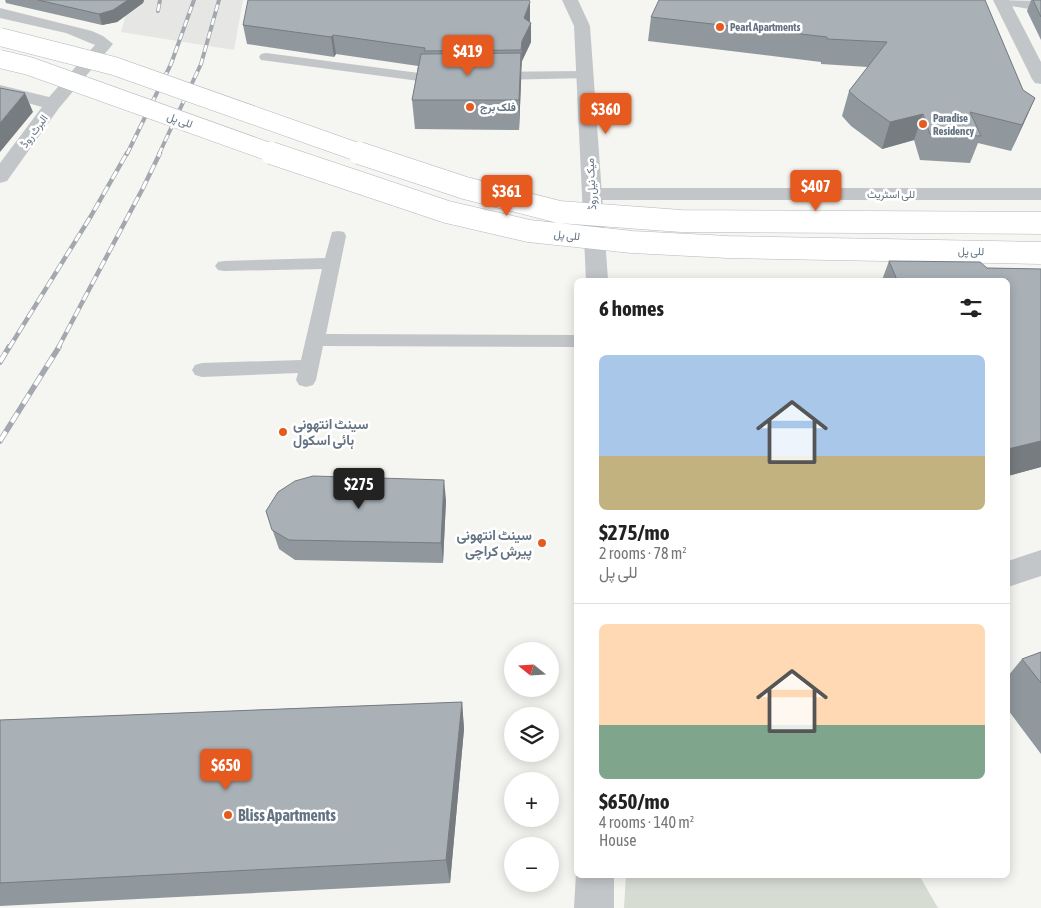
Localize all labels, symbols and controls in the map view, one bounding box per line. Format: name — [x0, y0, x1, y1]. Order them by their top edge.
marker: Pearl Apartments — [714, 21, 726, 33]
place label: Pearl Apartments — [730, 21, 800, 33]
pin: $419 — [438, 34, 498, 77]
text: $419 — [453, 42, 483, 60]
pin: $360 — [576, 92, 636, 135]
text: $360 — [591, 100, 621, 118]
marker: فلک برج — [464, 101, 476, 113]
place label: فلک برج — [480, 101, 516, 115]
street label: للی پل — [165, 110, 194, 132]
street label: البرٹ روڈ — [18, 112, 51, 150]
place label: Paradise Residency — [933, 112, 975, 137]
marker: Paradise Residency — [917, 118, 929, 130]
street label: میک نیل روڈ — [584, 158, 599, 210]
pin: $407 — [786, 170, 846, 212]
pin: $361 — [477, 174, 537, 217]
text: $407 — [801, 177, 831, 195]
text: $361 — [492, 182, 522, 200]
street label: للی اسٹریٹ — [867, 188, 915, 201]
street label: للی پل — [553, 228, 581, 244]
street label: للی پل — [958, 245, 984, 259]
icon: filters — [957, 294, 985, 322]
text: 6 homes — [599, 296, 664, 320]
icon: home — [747, 387, 837, 477]
place label: سینٹ انتھونی ہائی اسکول — [293, 416, 368, 449]
marker: سینٹ انتھونی ہائی اسکول — [277, 426, 289, 438]
pin: $275 — [329, 468, 389, 510]
text: $275 — [344, 475, 374, 493]
text: $275/mo — [599, 520, 670, 544]
place label: سینٹ انتھونی پیرش کراچی — [457, 527, 532, 561]
marker: سینٹ انتھونی پیرش کراچی — [536, 537, 548, 549]
text: 2 rooms · 78 m² — [599, 544, 687, 562]
text: للی پل — [599, 563, 638, 581]
north arrow — [504, 642, 559, 698]
map controls — [504, 642, 559, 892]
icon: home — [747, 656, 837, 746]
button: layers — [504, 707, 559, 762]
pin: $650 — [196, 748, 256, 791]
text: $650 — [211, 756, 241, 774]
button: + — [504, 772, 559, 827]
text: $650/mo — [599, 789, 670, 813]
place label: Bliss Apartments — [238, 806, 336, 824]
marker: Bliss Apartments — [222, 809, 234, 821]
text: 4 rooms · 140 m² — [599, 813, 694, 831]
text: House — [599, 831, 636, 849]
button: − — [504, 837, 559, 892]

